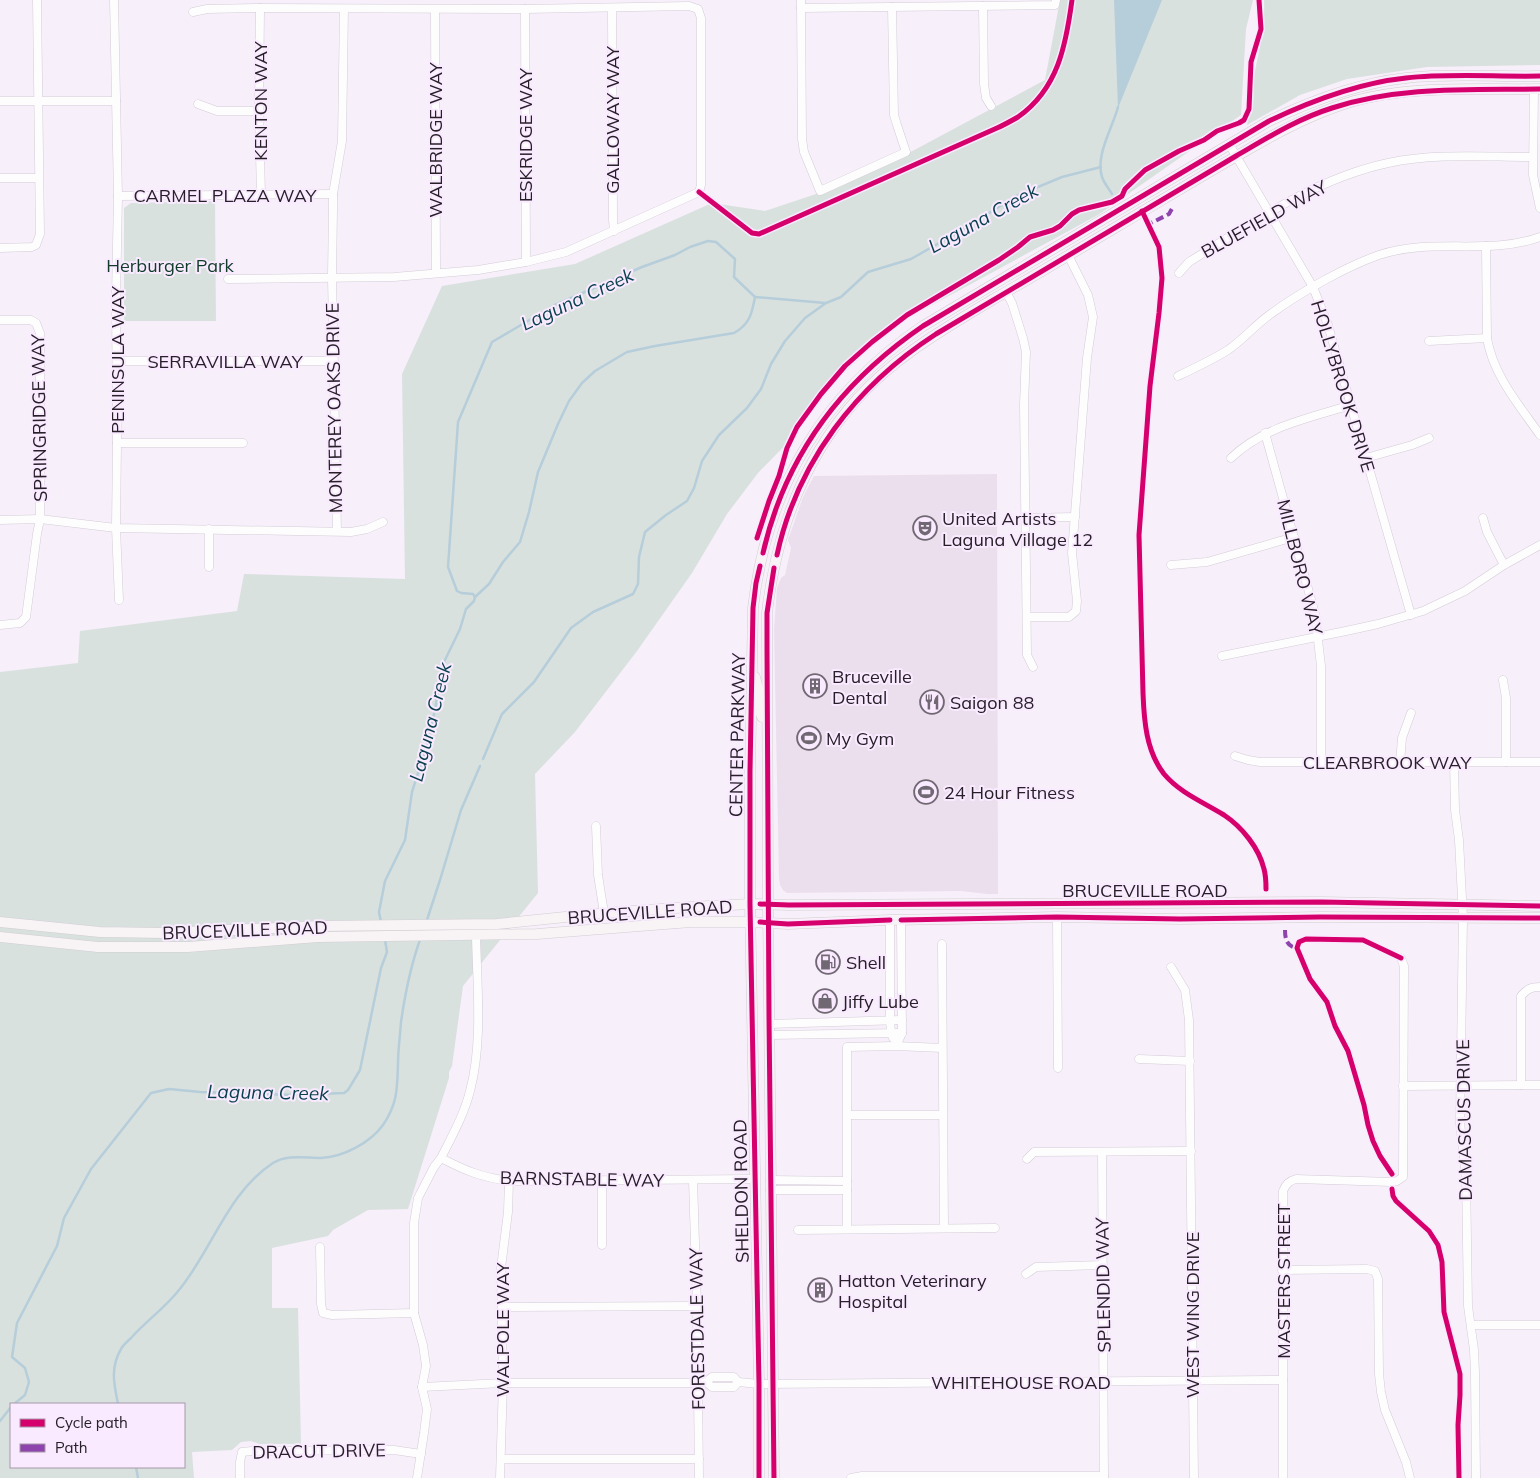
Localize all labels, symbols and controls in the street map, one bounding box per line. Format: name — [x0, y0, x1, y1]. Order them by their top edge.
street label: KENTON WAY — [249, 40, 272, 161]
street label: GALLOWAY WAY — [601, 45, 624, 194]
street label: WALBRIDGE WAY — [424, 61, 447, 218]
street label: ESKRIDGE WAY — [514, 67, 537, 202]
street label: BLUEFIELD WAY — [1197, 174, 1332, 263]
water label: Laguna Creek — [924, 177, 1043, 258]
street label: CARMEL PLAZA WAY — [134, 184, 318, 207]
park label: Herburger Park — [106, 254, 234, 277]
water label: Laguna Creek — [517, 262, 638, 336]
street label: PENINSULA WAY — [106, 285, 129, 434]
street label: HOLLYBROOK DRIVE — [1306, 297, 1380, 475]
street label: MONTEREY OAKS DRIVE — [321, 303, 347, 513]
street label: SPRINGRIDGE WAY — [26, 333, 52, 502]
street label: SERRAVILLA WAY — [147, 350, 304, 373]
street label: MILLBORO WAY — [1272, 497, 1328, 638]
place label: United Artists Laguna Village 12 — [942, 507, 1093, 551]
theatre icon: United Artists Laguna Village 12 — [912, 515, 938, 541]
street label: CENTER PARKWAY — [724, 652, 750, 817]
water label: Laguna Creek — [404, 659, 457, 784]
place label: Bruceville Dental — [832, 665, 912, 709]
building icon: Bruceville Dental — [802, 673, 828, 699]
restaurant icon: Saigon 88 — [919, 689, 945, 715]
place label: Saigon 88 — [950, 691, 1034, 714]
sports icon: My Gym — [796, 725, 822, 751]
place label: My Gym — [826, 727, 894, 750]
street label: CLEARBROOK WAY — [1303, 751, 1472, 774]
sports icon: 24 Hour Fitness — [913, 779, 939, 805]
place label: 24 Hour Fitness — [944, 781, 1075, 804]
street label: BRUCEVILLE ROAD — [1062, 879, 1228, 902]
street label: BRUCEVILLE ROAD — [567, 895, 733, 929]
street label: BRUCEVILLE ROAD — [162, 916, 328, 944]
fuel station icon: Shell — [815, 949, 841, 975]
place label: Shell — [846, 951, 886, 974]
shop icon: Jiffy Lube — [812, 988, 838, 1014]
place label: Jiffy Lube — [842, 990, 919, 1013]
street label: DAMASCUS DRIVE — [1451, 1039, 1477, 1201]
water label: Laguna Creek — [207, 1079, 330, 1105]
street label: SHELDON ROAD — [728, 1119, 754, 1263]
street label: BARNSTABLE WAY — [500, 1166, 665, 1192]
street label: MASTERS STREET — [1272, 1203, 1295, 1359]
street label: SPLENDID WAY — [1090, 1216, 1116, 1353]
street label: WEST WING DRIVE — [1181, 1232, 1204, 1398]
street label: FORESTDALE WAY — [684, 1247, 710, 1410]
street label: WALPOLE WAY — [491, 1262, 514, 1397]
place label: Hatton Veterinary Hospital — [838, 1269, 987, 1313]
building icon: Hatton Veterinary Hospital — [807, 1277, 833, 1303]
street label: WHITEHOUSE ROAD — [931, 1371, 1111, 1394]
legend — [10, 1403, 185, 1468]
text: Cycle path — [55, 1413, 128, 1432]
text: Path — [55, 1438, 87, 1457]
street label: DRACUT DRIVE — [252, 1438, 386, 1464]

